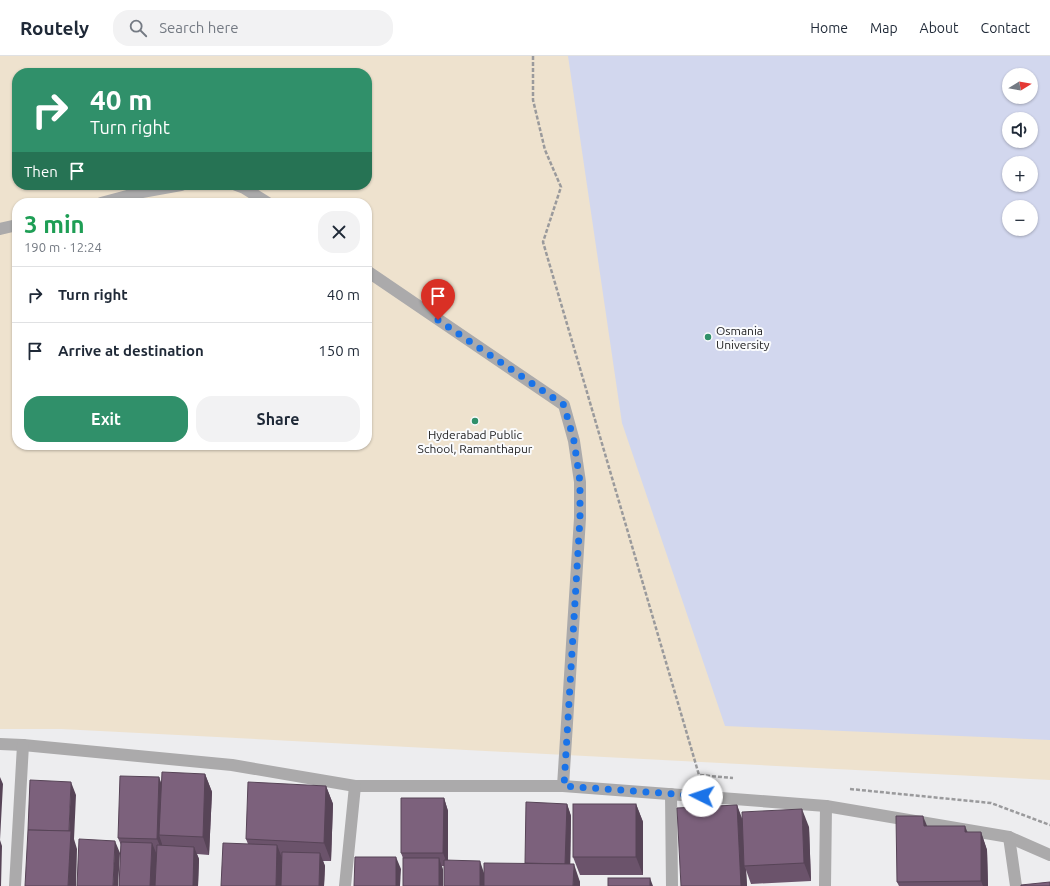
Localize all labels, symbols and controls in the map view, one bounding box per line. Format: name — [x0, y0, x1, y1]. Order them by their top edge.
search box — [113, 10, 393, 46]
text: Routely — [20, 17, 89, 39]
icon: search — [127, 17, 149, 39]
text: Search here — [159, 19, 238, 36]
text: Home — [810, 20, 848, 36]
text: Map — [870, 20, 898, 36]
text: About — [920, 20, 959, 36]
text: Contact — [981, 20, 1030, 36]
north arrow — [1002, 68, 1038, 104]
map controls — [1002, 68, 1038, 236]
icon: right — [24, 84, 76, 136]
text: 40 m — [90, 84, 152, 115]
button: sound — [1002, 112, 1038, 148]
text: Turn right — [90, 117, 170, 137]
button: + — [1002, 156, 1038, 192]
icon: arrive — [66, 160, 88, 182]
text: Then — [24, 163, 58, 180]
button: − — [1002, 200, 1038, 236]
text: 3 min — [24, 211, 85, 238]
button: close — [318, 211, 360, 253]
text: 190 m · 12:24 — [24, 240, 102, 254]
pin — [421, 279, 455, 320]
icon: right — [24, 284, 46, 306]
icon: arrive — [427, 285, 449, 307]
text: Turn right — [58, 286, 128, 303]
text: 40 m — [327, 286, 360, 303]
place label: Osmania University — [716, 324, 770, 351]
marker: Osmania University — [703, 332, 713, 342]
icon: arrive — [24, 340, 46, 362]
text: Arrive at destination — [58, 342, 204, 359]
text: 150 m — [318, 342, 360, 359]
button: Exit — [24, 396, 188, 442]
button: Share — [196, 396, 360, 442]
marker: Hyderabad Public School, Ramanthapur — [470, 416, 480, 426]
place label: Hyderabad Public School, Ramanthapur — [418, 428, 533, 455]
position arrow — [681, 775, 723, 817]

